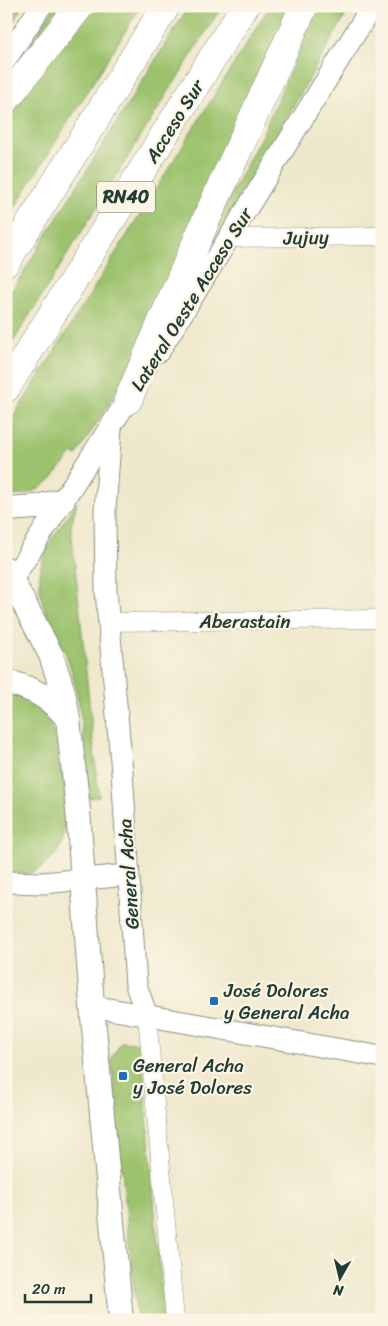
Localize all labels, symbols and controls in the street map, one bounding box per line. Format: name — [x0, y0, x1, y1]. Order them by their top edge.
street label: Acceso Sur — [135, 72, 214, 170]
road number: RN40 — [97, 182, 155, 212]
street label: Lateral Oeste Acceso Sur — [121, 200, 262, 398]
street label: Jujuy — [282, 221, 329, 254]
street label: Aberastain — [198, 605, 291, 638]
street label: General Acha — [108, 817, 149, 930]
place label: José Dolores y General Acha — [223, 974, 350, 1029]
marker: José Dolores y General Acha — [208, 995, 220, 1007]
place label: General Acha y José Dolores — [133, 1049, 252, 1104]
marker: General Acha y José Dolores — [117, 1070, 129, 1082]
north arrow — [316, 1254, 366, 1304]
scale bar — [25, 1271, 91, 1303]
text: 20 m — [32, 1276, 66, 1302]
text: N — [331, 1277, 346, 1304]

